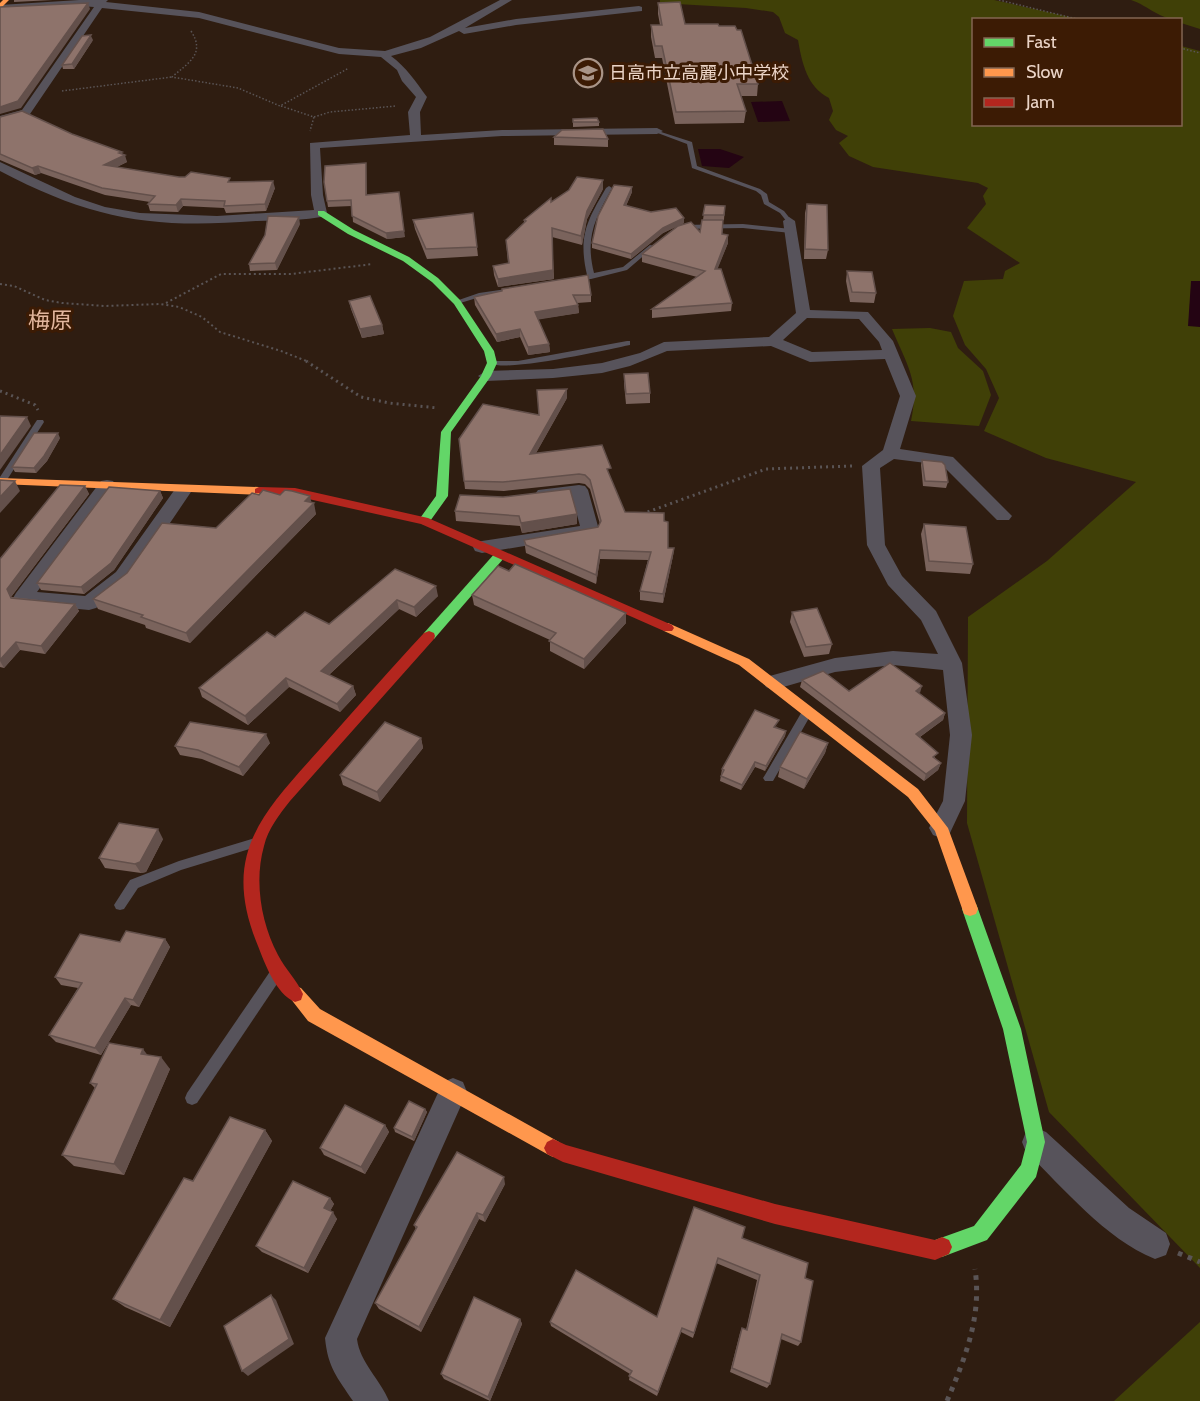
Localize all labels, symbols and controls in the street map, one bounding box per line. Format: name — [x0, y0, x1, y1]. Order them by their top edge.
legend — [972, 18, 1182, 126]
text: Fast — [1026, 31, 1057, 53]
school or university icon: 日高市立高麗小中学校 — [572, 57, 604, 89]
text: Slow — [1026, 61, 1063, 83]
place label: 日高市立高麗小中学校 — [609, 62, 789, 84]
text: Jam — [1025, 91, 1055, 113]
district label: 梅原 — [28, 307, 72, 334]

